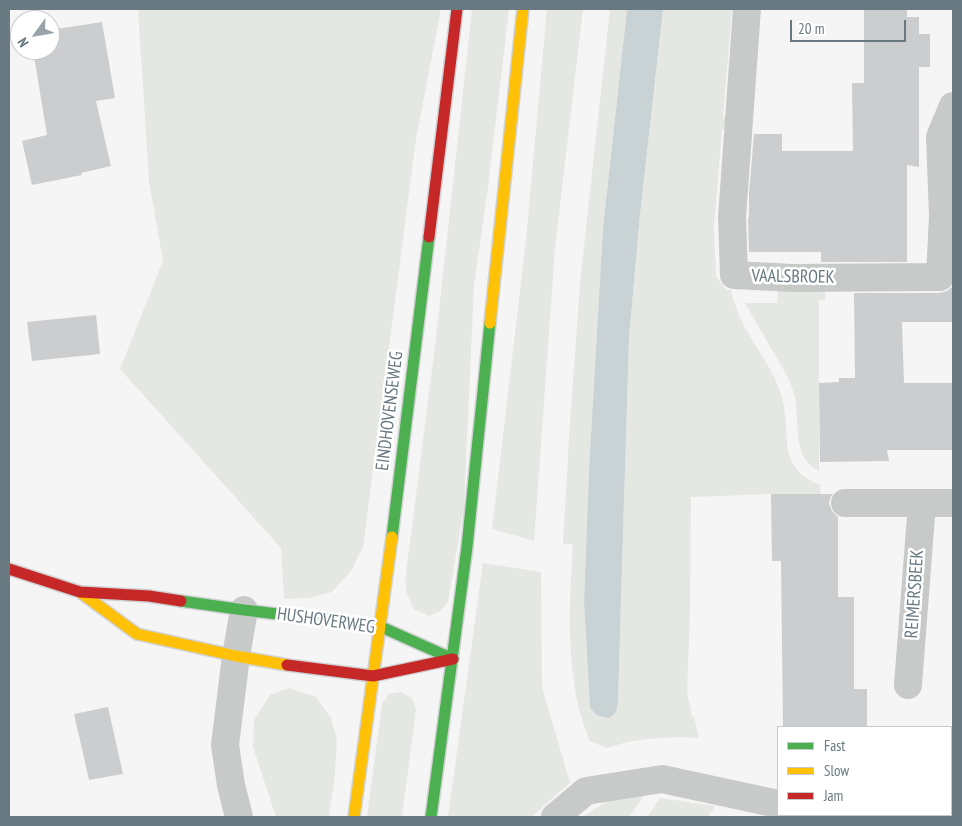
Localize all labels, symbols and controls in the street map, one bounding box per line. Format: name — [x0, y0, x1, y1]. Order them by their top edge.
north arrow — [10, 10, 60, 60]
scale bar — [792, 10, 908, 42]
text: 20 m — [798, 19, 824, 38]
text: N — [13, 34, 33, 50]
street label: VAALSBROEK — [751, 265, 835, 289]
street label: EINDHOVENSEWEG — [372, 350, 408, 472]
street label: REIMERSBEEK — [901, 549, 929, 639]
street label: HUSHOVERWEG — [276, 603, 376, 639]
legend — [777, 726, 952, 816]
text: Fast — [824, 736, 845, 755]
text: Slow — [824, 761, 849, 780]
text: Jam — [824, 786, 843, 805]

